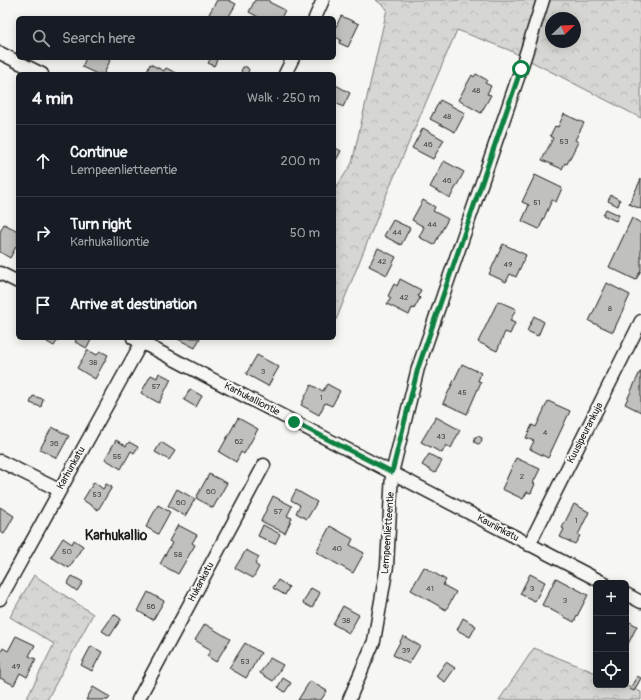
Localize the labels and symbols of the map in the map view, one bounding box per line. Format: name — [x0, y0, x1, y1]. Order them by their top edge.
north arrow — [545, 12, 581, 48]
route start — [512, 60, 530, 78]
house number: 48 — [472, 86, 480, 95]
house number: 48 — [443, 112, 451, 121]
house number: 53 — [560, 137, 569, 146]
house number: 46 — [423, 140, 433, 149]
house number: 46 — [442, 176, 452, 185]
house number: 51 — [533, 198, 541, 207]
house number: 44 — [427, 220, 437, 229]
house number: 44 — [392, 228, 402, 237]
house number: 42 — [377, 257, 387, 266]
house number: 49 — [504, 260, 512, 269]
house number: 42 — [399, 293, 409, 302]
house number: 8 — [608, 304, 612, 313]
house number: 38 — [89, 358, 97, 367]
house number: 3 — [261, 367, 266, 376]
street label: Karhukalliontie — [222, 380, 282, 418]
house number: 57 — [152, 382, 161, 391]
house number: 45 — [458, 388, 466, 397]
house number: 1 — [319, 393, 323, 402]
street label: Kuusipeurankuja — [565, 400, 606, 465]
route end — [285, 413, 303, 431]
house number: 4 — [543, 428, 548, 437]
house number: 43 — [436, 432, 446, 441]
house number: 62 — [234, 437, 244, 446]
house number: 36 — [49, 439, 59, 448]
street label: Karhunkatu — [54, 444, 88, 492]
house number: 55 — [113, 452, 121, 461]
house number: 2 — [520, 472, 525, 481]
house number: 60 — [206, 487, 217, 496]
house number: 53 — [93, 490, 102, 499]
street label: Lempeenlietteentie — [379, 491, 397, 575]
house number: 60 — [176, 498, 187, 507]
house number: 57 — [274, 507, 283, 516]
street label: Kauriinkatu — [475, 512, 521, 544]
house number: 1 — [574, 516, 578, 525]
district label: Karhukallio — [85, 527, 148, 544]
house number: 40 — [332, 544, 343, 553]
house number: 50 — [62, 547, 72, 556]
house number: 58 — [174, 550, 182, 559]
street label: Hukankatu — [186, 560, 216, 604]
house number: 41 — [426, 584, 434, 593]
house number: 3 — [530, 584, 535, 593]
house number: 3 — [563, 596, 568, 605]
house number: 56 — [147, 602, 156, 611]
house number: 38 — [342, 616, 350, 625]
house number: 39 — [402, 646, 410, 655]
house number: 53 — [241, 657, 250, 666]
house number: 49 — [12, 662, 20, 671]

